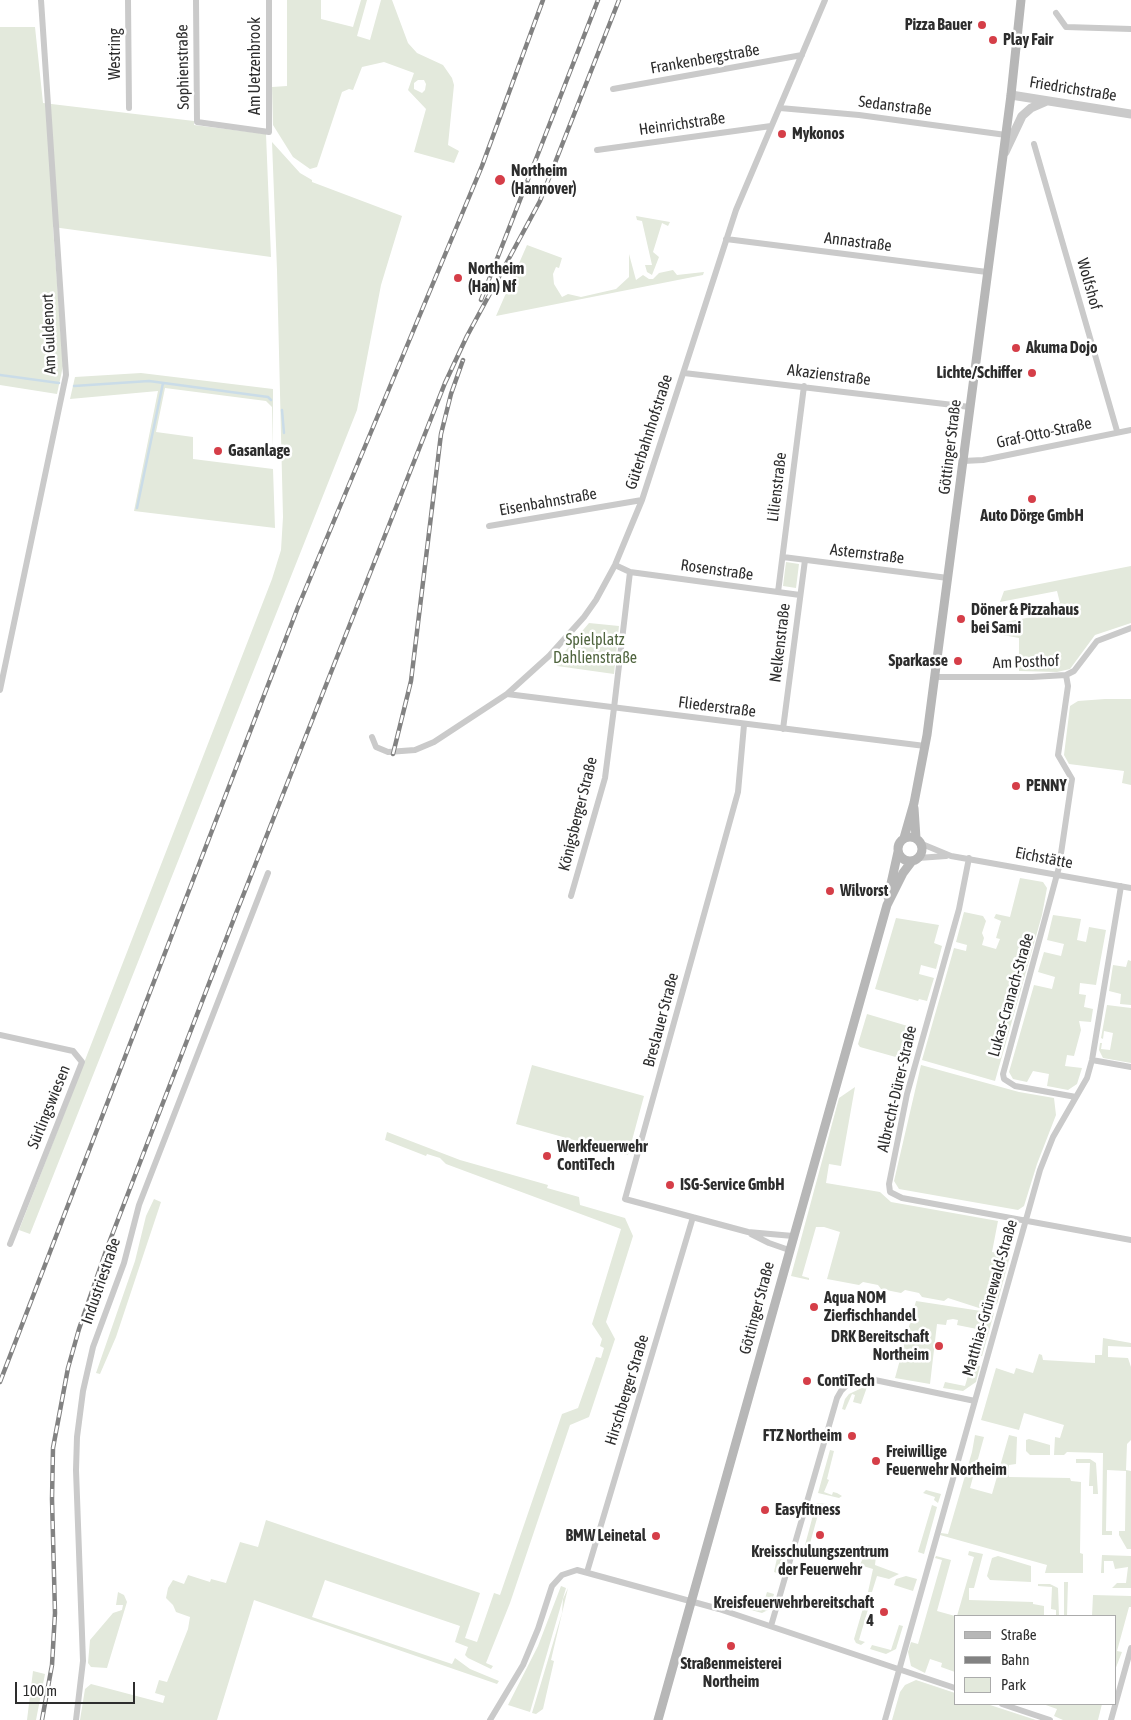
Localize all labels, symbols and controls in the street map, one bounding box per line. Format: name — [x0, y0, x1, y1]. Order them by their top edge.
place label: Pizza Bauer — [905, 15, 972, 35]
street label: Am Uetzenbrook — [245, 17, 265, 115]
marker: Pizza Bauer — [976, 19, 988, 31]
street label: Sophienstraße — [173, 24, 193, 110]
street label: Westring — [105, 28, 125, 80]
place label: Play Fair — [1003, 30, 1053, 50]
marker: Play Fair — [987, 34, 999, 46]
street label: Frankenbergstraße — [649, 40, 761, 78]
street label: Friedrichstraße — [1028, 73, 1118, 105]
street label: Sedanstraße — [857, 92, 933, 120]
street label: Heinrichstraße — [638, 108, 726, 140]
place label: Mykonos — [792, 124, 844, 144]
marker: Mykonos — [776, 128, 788, 140]
place label: Northeim (Hannover) — [511, 161, 577, 199]
marker: Northeim (Hannover) — [493, 173, 507, 187]
street label: Annastraße — [823, 228, 893, 256]
street label: Wolfshof — [1073, 256, 1105, 312]
place label: Northeim (Han) Nf — [468, 259, 524, 297]
marker: Northeim (Han) Nf — [452, 272, 464, 284]
street label: Am Guldenort — [38, 293, 60, 375]
place label: Akuma Dojo — [1026, 338, 1097, 358]
marker: Akuma Dojo — [1010, 342, 1022, 354]
street label: Akazienstraße — [786, 360, 872, 390]
place label: Lichte/Schiffer — [937, 363, 1022, 383]
marker: Lichte/Schiffer — [1026, 367, 1038, 379]
street label: Güterbahnhofstraße — [621, 372, 677, 492]
street label: Göttinger Straße — [935, 399, 965, 495]
street label: Graf-Otto-Straße — [995, 414, 1093, 452]
place label: Gasanlage — [228, 441, 290, 461]
marker: Gasanlage — [212, 445, 224, 457]
street label: Lilienstraße — [763, 451, 791, 523]
street label: Eisenbahnstraße — [498, 484, 598, 520]
marker: Auto Dörge GmbH — [1026, 493, 1038, 505]
place label: Auto Dörge GmbH — [980, 506, 1084, 526]
street label: Asternstraße — [829, 540, 905, 568]
street label: Rosenstraße — [679, 555, 755, 585]
place label: Döner & Pizzahaus bei Sami — [971, 600, 1079, 638]
street label: Nelkenstraße — [766, 602, 794, 684]
marker: Döner & Pizzahaus bei Sami — [955, 613, 967, 625]
park label: Spielplatz Dahlienstraße — [553, 630, 637, 668]
place label: Sparkasse — [888, 651, 948, 671]
street label: Am Posthof — [992, 651, 1060, 673]
marker: Sparkasse — [952, 655, 964, 667]
street label: Fliederstraße — [677, 693, 757, 721]
street label: Königsberger Straße — [555, 755, 601, 873]
place label: PENNY — [1026, 776, 1067, 796]
marker: PENNY — [1010, 780, 1022, 792]
street label: Eichstätte — [1014, 843, 1074, 873]
place label: Wilvorst — [840, 881, 888, 901]
marker: Wilvorst — [824, 885, 836, 897]
street label: Lukas-Cranach-Straße — [984, 931, 1038, 1059]
street label: Breslauer Straße — [639, 971, 683, 1069]
street label: Albrecht-Dürer-Straße — [873, 1024, 921, 1154]
street label: Sürlingswiesen — [24, 1062, 74, 1152]
place label: Werkfeuerwehr ContiTech — [557, 1137, 648, 1175]
marker: Werkfeuerwehr ContiTech — [541, 1150, 553, 1162]
place label: ISG-Service GmbH — [680, 1175, 785, 1195]
marker: ISG-Service GmbH — [664, 1179, 676, 1191]
street label: Matthias-Grünewald-Straße — [958, 1217, 1022, 1379]
street label: Industriestraße — [77, 1235, 125, 1327]
street label: Göttinger Straße — [735, 1259, 779, 1357]
place label: Aqua NOM Zierfischhandel — [824, 1288, 916, 1326]
marker: Aqua NOM Zierfischhandel — [808, 1301, 820, 1313]
place label: DRK Bereitschaft Northeim — [831, 1327, 929, 1365]
street label: Hirschberger Straße — [601, 1332, 653, 1448]
marker: DRK Bereitschaft Northeim — [933, 1340, 945, 1352]
place label: ContiTech — [817, 1371, 875, 1391]
marker: ContiTech — [801, 1375, 813, 1387]
place label: FTZ Northeim — [763, 1426, 842, 1446]
marker: FTZ Northeim — [846, 1430, 858, 1442]
place label: Freiwillige Feuerwehr Northeim — [886, 1442, 1007, 1480]
marker: Freiwillige Feuerwehr Northeim — [870, 1455, 882, 1467]
place label: Easyfitness — [775, 1500, 841, 1520]
marker: Easyfitness — [759, 1504, 771, 1516]
place label: BMW Leinetal — [565, 1526, 646, 1546]
marker: Kreisschulungszentrum der Feuerwehr — [814, 1529, 826, 1541]
marker: BMW Leinetal — [650, 1530, 662, 1542]
place label: Kreisschulungszentrum der Feuerwehr — [751, 1542, 889, 1580]
place label: Kreisfeuerwehrbereitschaft 4 — [713, 1593, 874, 1631]
marker: Kreisfeuerwehrbereitschaft 4 — [878, 1606, 890, 1618]
legend — [954, 1615, 1116, 1705]
text: Straße — [1001, 1626, 1037, 1643]
marker: Straßenmeisterei Northeim — [725, 1640, 737, 1652]
text: Bahn — [1001, 1651, 1030, 1668]
place label: Straßenmeisterei Northeim — [680, 1654, 782, 1692]
scale bar — [18, 1672, 138, 1704]
text: Park — [1001, 1676, 1026, 1693]
text: 100 m — [23, 1682, 57, 1699]

